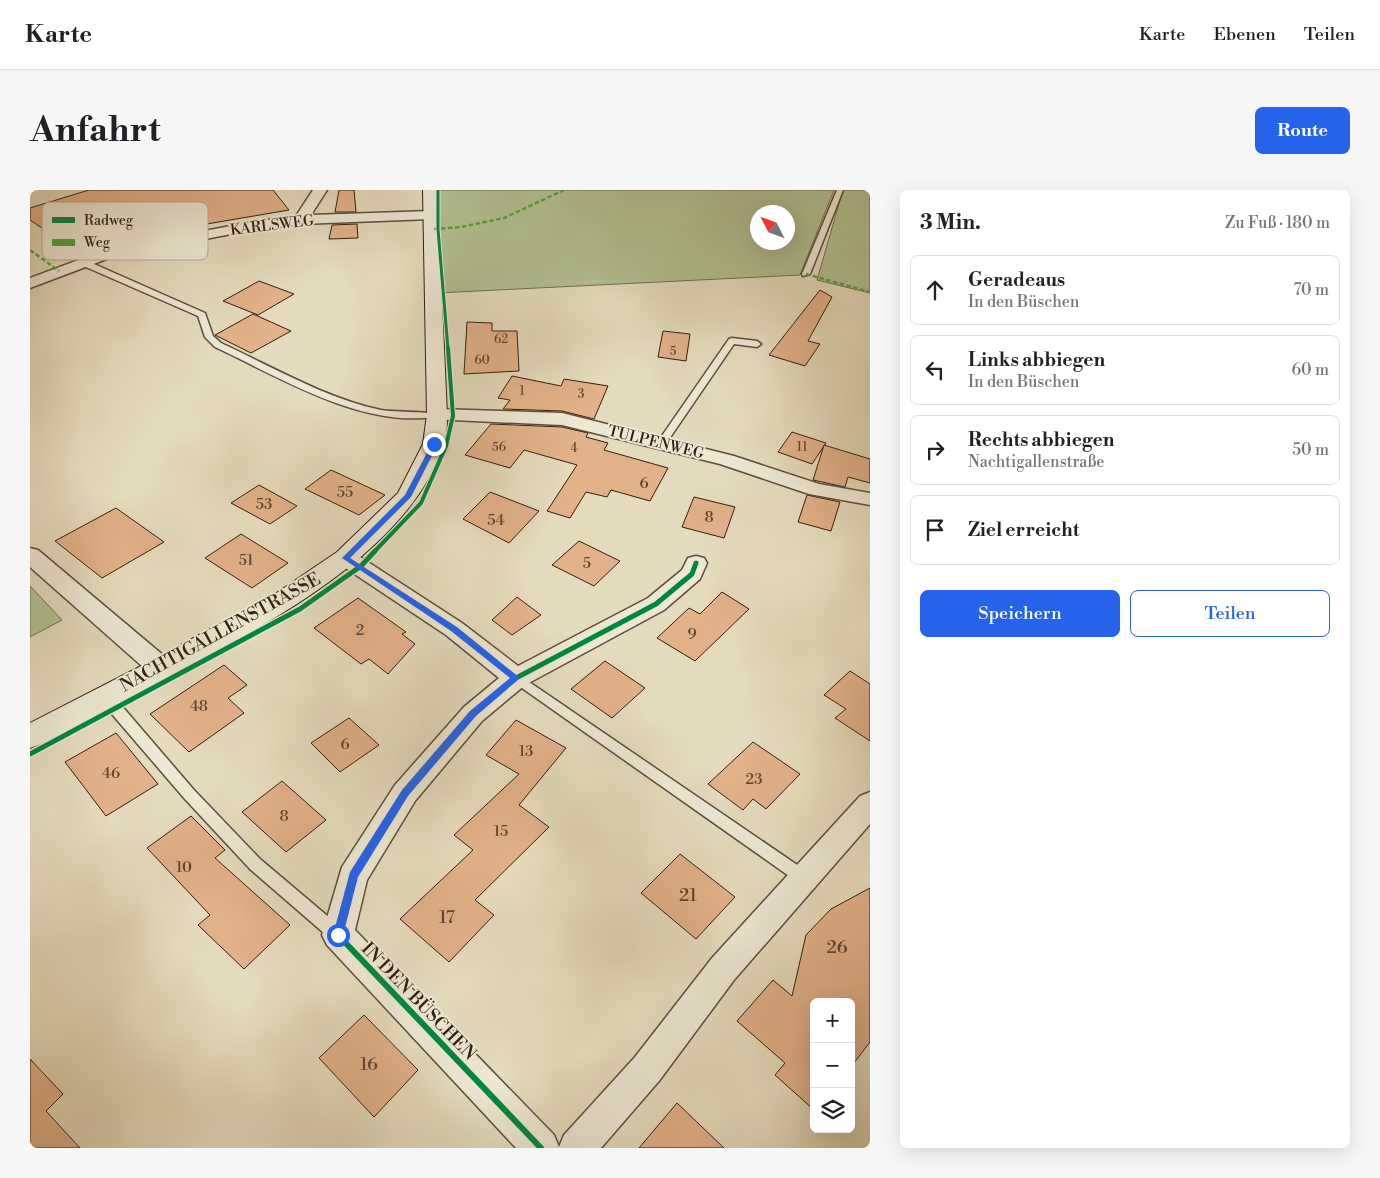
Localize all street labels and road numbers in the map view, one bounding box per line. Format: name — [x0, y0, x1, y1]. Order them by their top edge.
street label: KARLSWEG — [229, 211, 315, 240]
street label: TULPENWEG — [606, 421, 706, 464]
street label: NACHTIGALLENSTRASSE — [116, 568, 325, 697]
street label: IN DEN BÜSCHEN — [356, 937, 481, 1066]

